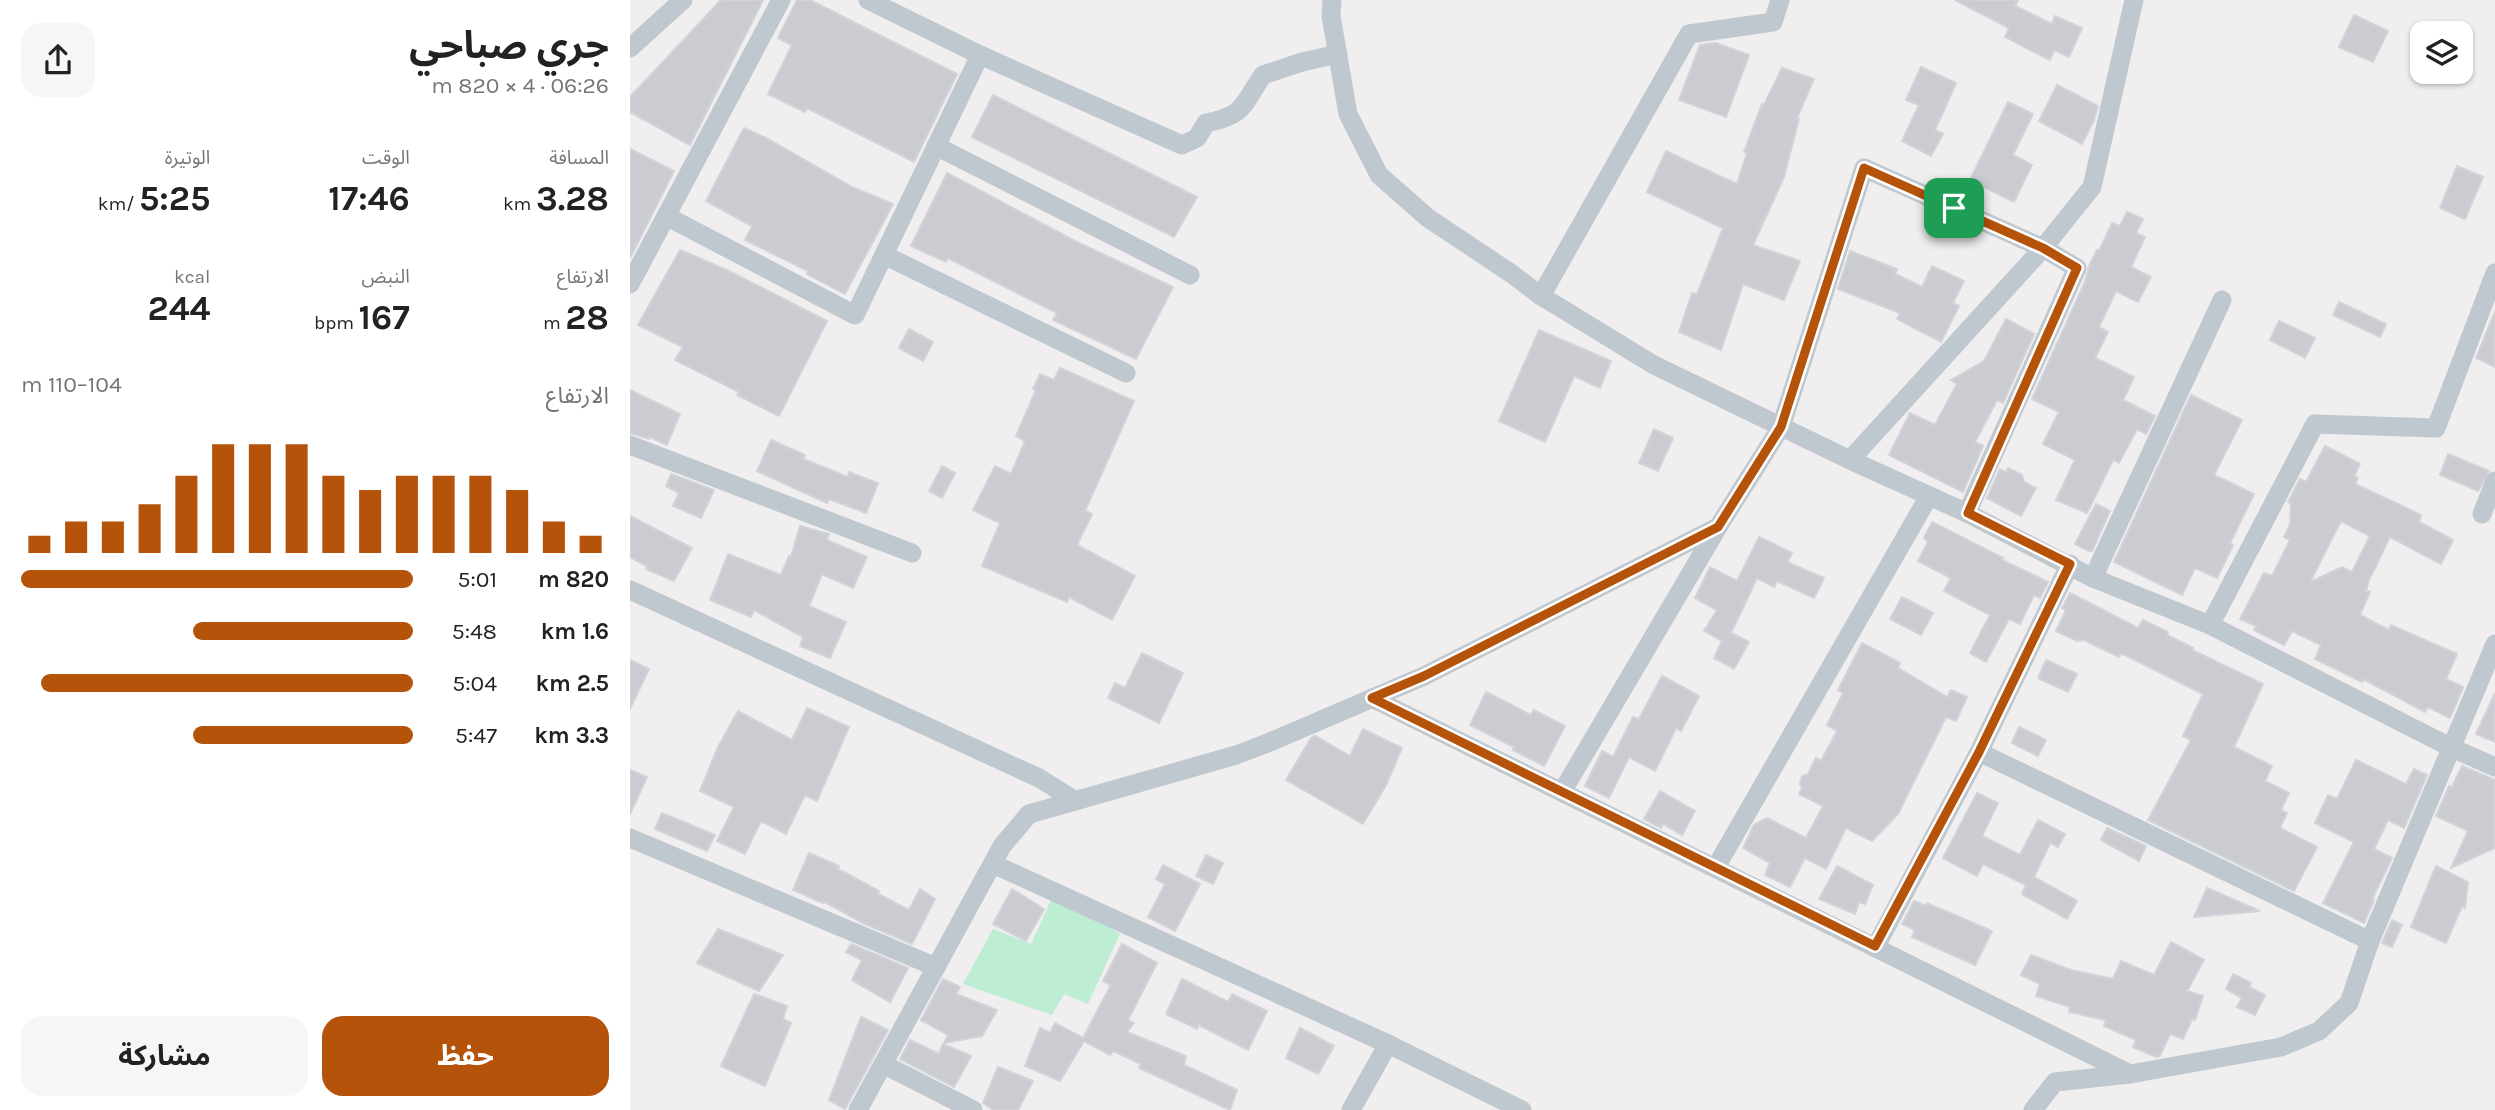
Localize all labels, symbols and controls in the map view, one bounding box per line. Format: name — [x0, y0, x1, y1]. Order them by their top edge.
map controls — [2410, 21, 2473, 84]
button: layers — [2410, 21, 2473, 84]
button: share — [21, 23, 95, 97]
text: جري صباحي — [409, 23, 609, 68]
text: 06:26 · 4 × 820 m — [431, 72, 609, 99]
text: الوتيرة — [165, 147, 210, 169]
text: الوقت — [362, 147, 410, 169]
text: المسافة — [549, 147, 609, 169]
text: 5:25 — [139, 178, 210, 219]
text: 17:46 — [328, 178, 410, 219]
text: 3.28 — [536, 178, 609, 219]
pin — [1924, 178, 1984, 238]
icon: arrive — [1935, 189, 1973, 227]
text: /km — [98, 193, 139, 215]
text: km — [503, 193, 536, 215]
text: kcal — [174, 266, 210, 288]
text: النبض — [361, 266, 410, 288]
text: الارتفاع — [557, 266, 609, 288]
text: 244 — [148, 288, 210, 329]
text: 167 — [359, 297, 410, 338]
text: 28 — [565, 297, 609, 338]
text: bpm — [314, 312, 359, 334]
text: m — [543, 312, 565, 334]
text: 104–110 m — [21, 371, 122, 398]
text: الارتفاع — [546, 382, 609, 409]
text: 5:01 — [457, 566, 497, 593]
text: 820 m — [538, 566, 609, 593]
text: 5:48 — [452, 618, 497, 645]
text: 1.6 km — [541, 618, 609, 645]
text: 5:04 — [452, 670, 497, 697]
text: 2.5 km — [535, 670, 609, 697]
text: 5:47 — [455, 722, 497, 749]
text: 3.3 km — [534, 722, 609, 749]
button: مشاركة — [21, 1016, 308, 1096]
button: حفظ — [322, 1016, 609, 1096]

